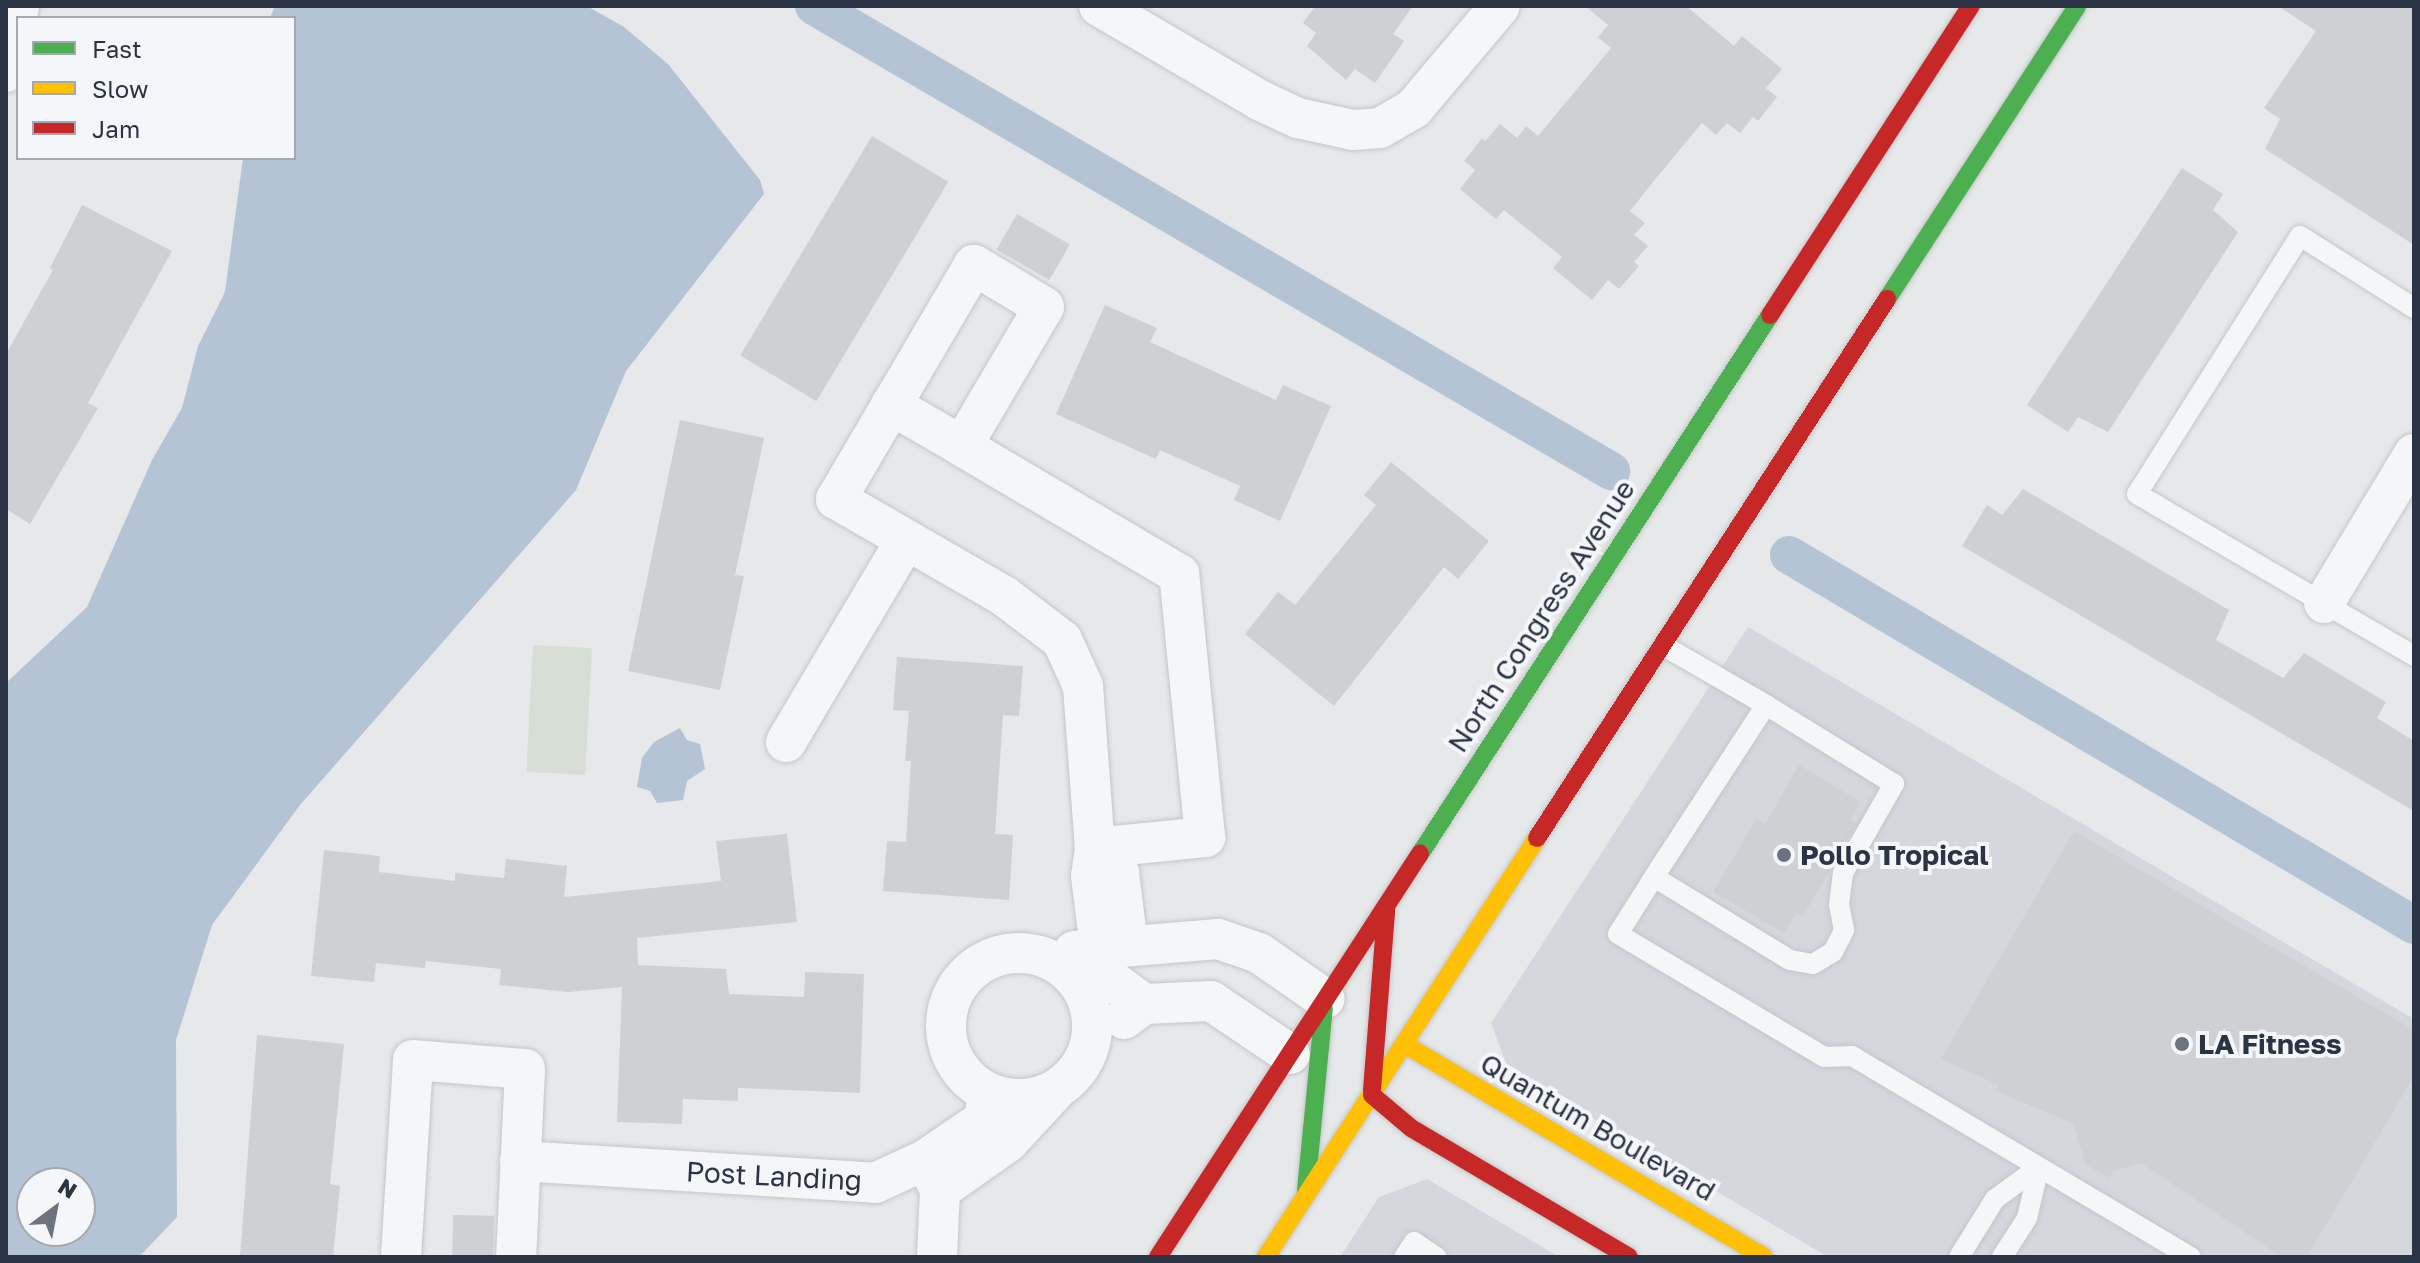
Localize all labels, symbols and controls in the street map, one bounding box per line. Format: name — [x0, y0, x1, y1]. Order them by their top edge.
legend — [16, 16, 296, 160]
text: Fast — [92, 34, 142, 63]
text: Slow — [92, 74, 148, 103]
text: Jam — [92, 114, 140, 143]
street label: North Congress Avenue — [1440, 474, 1642, 758]
place label: Pollo Tropical — [1800, 838, 1989, 872]
marker: Pollo Tropical — [1775, 846, 1793, 864]
place label: LA Fitness — [2198, 1027, 2342, 1061]
marker: LA Fitness — [2173, 1035, 2191, 1053]
street label: Quantum Boulevard — [1475, 1046, 1721, 1208]
street label: Post Landing — [685, 1155, 863, 1197]
north arrow — [16, 1167, 96, 1247]
text: N — [54, 1172, 82, 1204]

